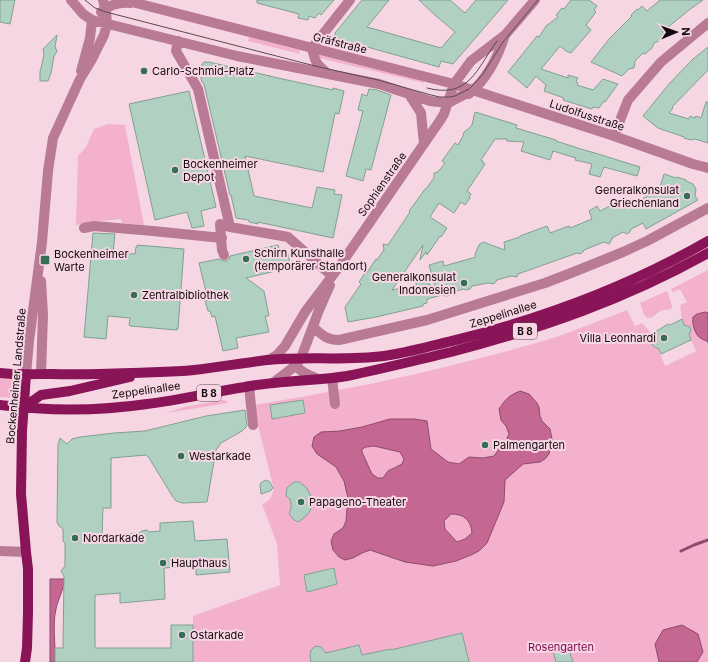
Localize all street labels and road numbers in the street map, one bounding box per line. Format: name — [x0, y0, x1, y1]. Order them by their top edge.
street label: Gräfstraße — [311, 30, 369, 56]
street label: Ludolfusstraße — [548, 96, 626, 134]
street label: Sophienstraße — [355, 149, 409, 219]
street label: Zeppelinallee — [468, 297, 538, 331]
street label: Bockenheimer Landstraße — [3, 308, 29, 444]
road number: B 8 — [513, 323, 537, 339]
street label: Zeppelinallee — [111, 378, 181, 402]
road number: B 8 — [197, 385, 221, 401]

